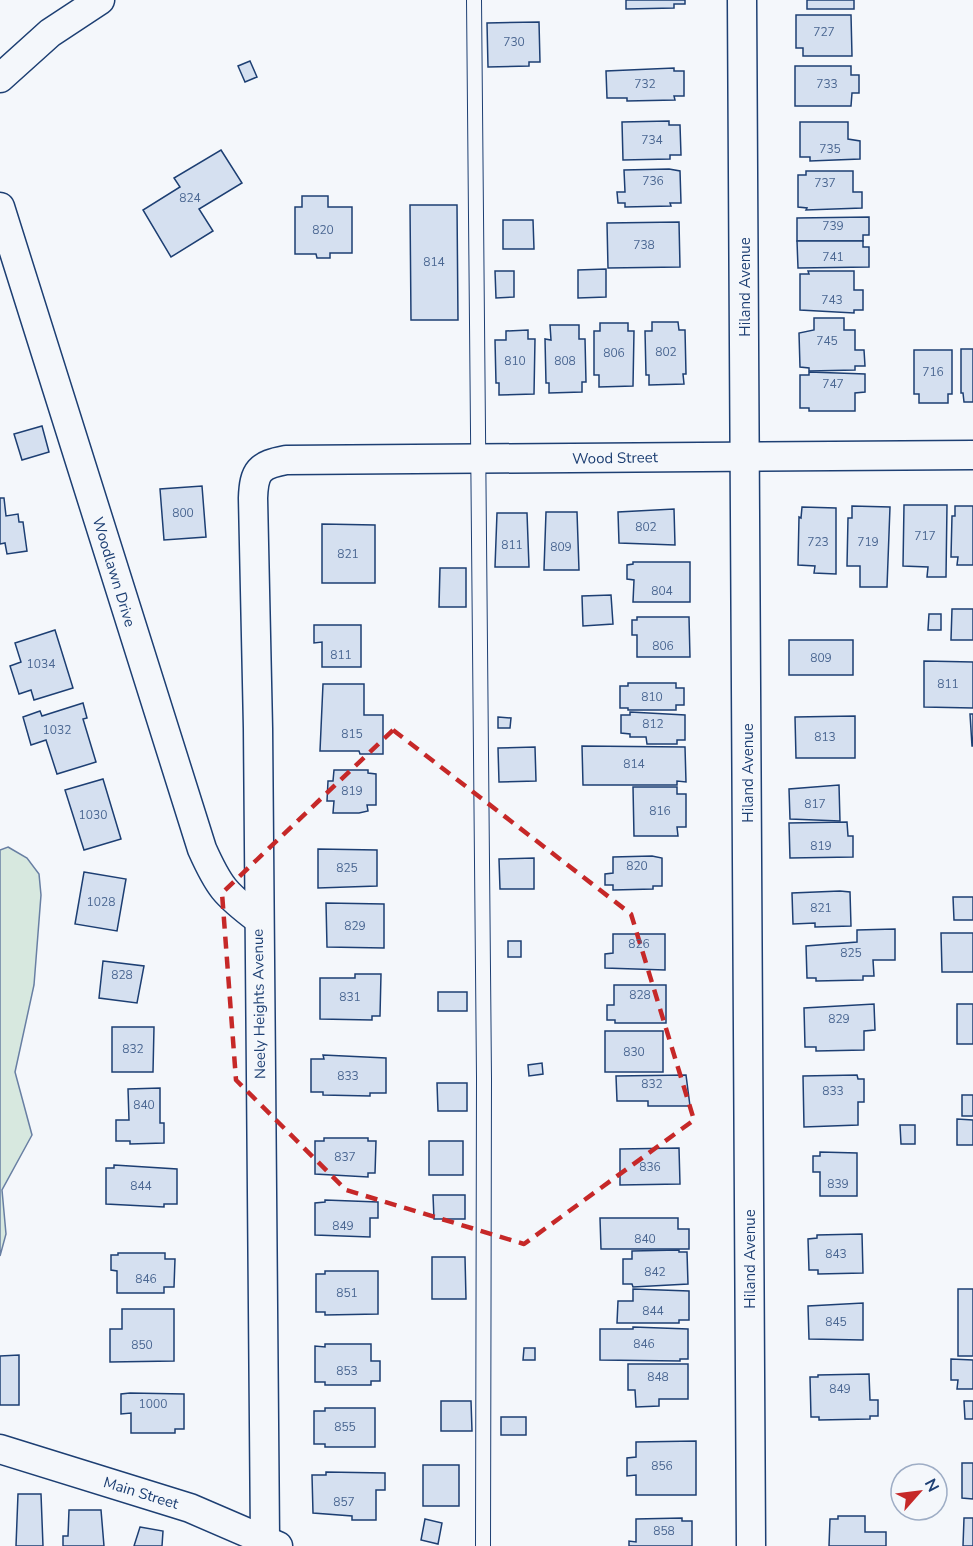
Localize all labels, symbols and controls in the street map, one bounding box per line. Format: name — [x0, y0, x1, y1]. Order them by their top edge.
house number: 727 — [813, 24, 835, 40]
house number: 730 — [503, 34, 525, 50]
house number: 732 — [634, 76, 656, 92]
house number: 733 — [816, 76, 838, 92]
house number: 734 — [641, 132, 663, 148]
house number: 735 — [819, 141, 841, 157]
house number: 736 — [642, 173, 664, 189]
house number: 737 — [814, 175, 836, 191]
house number: 824 — [179, 190, 201, 206]
house number: 739 — [822, 218, 844, 234]
house number: 820 — [312, 222, 334, 238]
house number: 738 — [633, 237, 655, 253]
street label: Hiland Avenue — [735, 237, 755, 337]
house number: 741 — [822, 249, 844, 265]
house number: 814 — [423, 254, 445, 270]
house number: 743 — [821, 292, 843, 308]
house number: 745 — [816, 333, 838, 349]
house number: 802 — [655, 344, 677, 360]
house number: 806 — [603, 345, 625, 361]
house number: 810 — [504, 353, 526, 369]
house number: 808 — [554, 353, 576, 369]
house number: 716 — [922, 364, 944, 380]
house number: 747 — [822, 376, 844, 392]
street label: Wood Street — [572, 447, 659, 469]
house number: 800 — [172, 505, 194, 521]
street label: Woodlawn Drive — [88, 515, 140, 629]
house number: 802 — [635, 519, 657, 535]
house number: 717 — [914, 528, 936, 544]
house number: 723 — [807, 534, 829, 550]
house number: 719 — [857, 534, 879, 550]
house number: 811 — [501, 537, 523, 553]
house number: 809 — [550, 539, 572, 555]
house number: 821 — [337, 546, 359, 562]
house number: 804 — [651, 583, 673, 599]
house number: 806 — [652, 638, 674, 654]
house number: 811 — [330, 647, 352, 663]
house number: 809 — [810, 650, 832, 666]
house number: 1034 — [27, 656, 55, 672]
house number: 811 — [937, 676, 959, 692]
house number: 810 — [641, 689, 663, 705]
house number: 812 — [642, 716, 664, 732]
house number: 1032 — [43, 722, 71, 738]
street label: Hiland Avenue — [738, 723, 758, 823]
house number: 815 — [341, 726, 363, 742]
house number: 813 — [814, 729, 836, 745]
house number: 814 — [623, 756, 645, 772]
house number: 819 — [341, 783, 363, 799]
house number: 817 — [804, 796, 826, 812]
house number: 816 — [649, 803, 671, 819]
house number: 1030 — [79, 807, 107, 823]
house number: 819 — [810, 838, 832, 854]
house number: 820 — [626, 858, 648, 874]
house number: 825 — [336, 860, 358, 876]
house number: 1028 — [87, 894, 115, 910]
house number: 821 — [810, 900, 832, 916]
house number: 829 — [344, 918, 366, 934]
street label: Neely Heights Avenue — [248, 929, 270, 1079]
house number: 826 — [628, 936, 650, 952]
house number: 825 — [840, 945, 862, 961]
house number: 828 — [111, 967, 133, 983]
house number: 828 — [629, 987, 651, 1003]
house number: 831 — [339, 989, 361, 1005]
house number: 829 — [828, 1011, 850, 1027]
house number: 832 — [122, 1041, 144, 1057]
house number: 830 — [623, 1044, 645, 1060]
house number: 833 — [337, 1068, 359, 1084]
house number: 832 — [641, 1076, 663, 1092]
house number: 833 — [822, 1083, 844, 1099]
house number: 840 — [133, 1097, 155, 1113]
house number: 837 — [334, 1149, 356, 1165]
house number: 836 — [639, 1159, 661, 1175]
house number: 839 — [827, 1176, 849, 1192]
house number: 844 — [130, 1178, 152, 1194]
street label: Hiland Avenue — [740, 1209, 760, 1309]
house number: 849 — [332, 1218, 354, 1234]
house number: 840 — [634, 1231, 656, 1247]
house number: 843 — [825, 1246, 847, 1262]
house number: 842 — [644, 1264, 666, 1280]
house number: 846 — [135, 1271, 157, 1287]
house number: 851 — [336, 1285, 358, 1301]
house number: 844 — [642, 1303, 664, 1319]
house number: 845 — [825, 1314, 847, 1330]
house number: 846 — [633, 1336, 655, 1352]
house number: 850 — [131, 1337, 153, 1353]
house number: 853 — [336, 1363, 358, 1379]
house number: 848 — [647, 1369, 669, 1385]
house number: 849 — [829, 1381, 851, 1397]
house number: 1000 — [139, 1396, 167, 1412]
house number: 855 — [334, 1419, 356, 1435]
house number: 856 — [651, 1458, 673, 1474]
north arrow — [889, 1462, 949, 1522]
street label: Main Street — [101, 1472, 182, 1514]
text: N — [919, 1475, 944, 1496]
house number: 857 — [333, 1494, 355, 1510]
house number: 858 — [653, 1523, 675, 1539]

